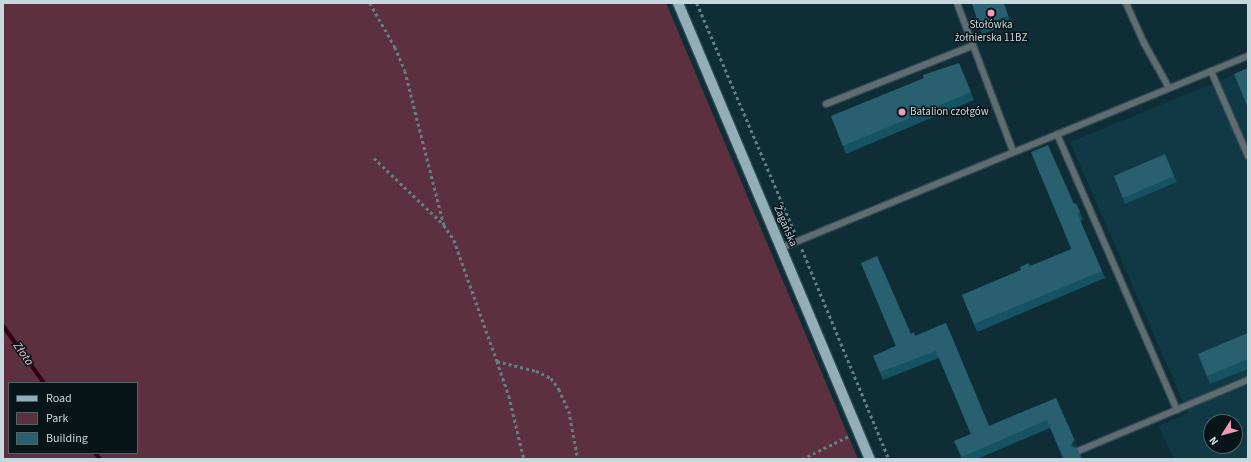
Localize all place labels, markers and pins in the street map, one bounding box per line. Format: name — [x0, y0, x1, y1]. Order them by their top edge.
marker: Stołówka żołnierska 11BZ — [986, 8, 996, 18]
place label: Stołówka żołnierska 11BZ — [955, 19, 1027, 45]
place label: Batalion czołgów — [910, 105, 989, 119]
marker: Batalion czołgów — [897, 107, 907, 117]

